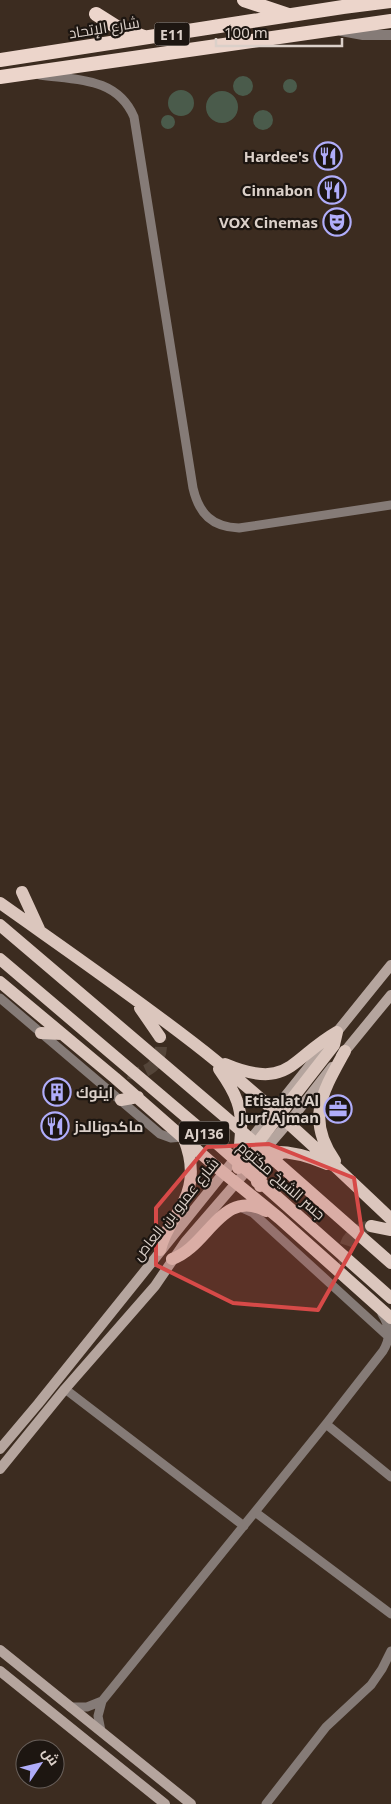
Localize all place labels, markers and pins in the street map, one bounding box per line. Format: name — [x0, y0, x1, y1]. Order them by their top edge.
restaurant icon: Hardee's — [313, 141, 343, 171]
place label: Hardee's — [244, 146, 309, 166]
restaurant icon: Cinnabon — [317, 175, 347, 205]
place label: Cinnabon — [242, 180, 313, 200]
theatre icon: VOX Cinemas — [322, 207, 352, 237]
place label: VOX Cinemas — [219, 212, 318, 232]
building icon: اينوك — [42, 1077, 72, 1107]
place label: اينوك — [76, 1082, 113, 1102]
place label: Etisalat Al Jurf Ajman — [238, 1090, 319, 1127]
office icon: Etisalat Al Jurf Ajman — [323, 1094, 353, 1124]
restaurant icon: ماكدونالدز — [40, 1111, 70, 1141]
place label: ماكدونالدز — [73, 1116, 144, 1136]

